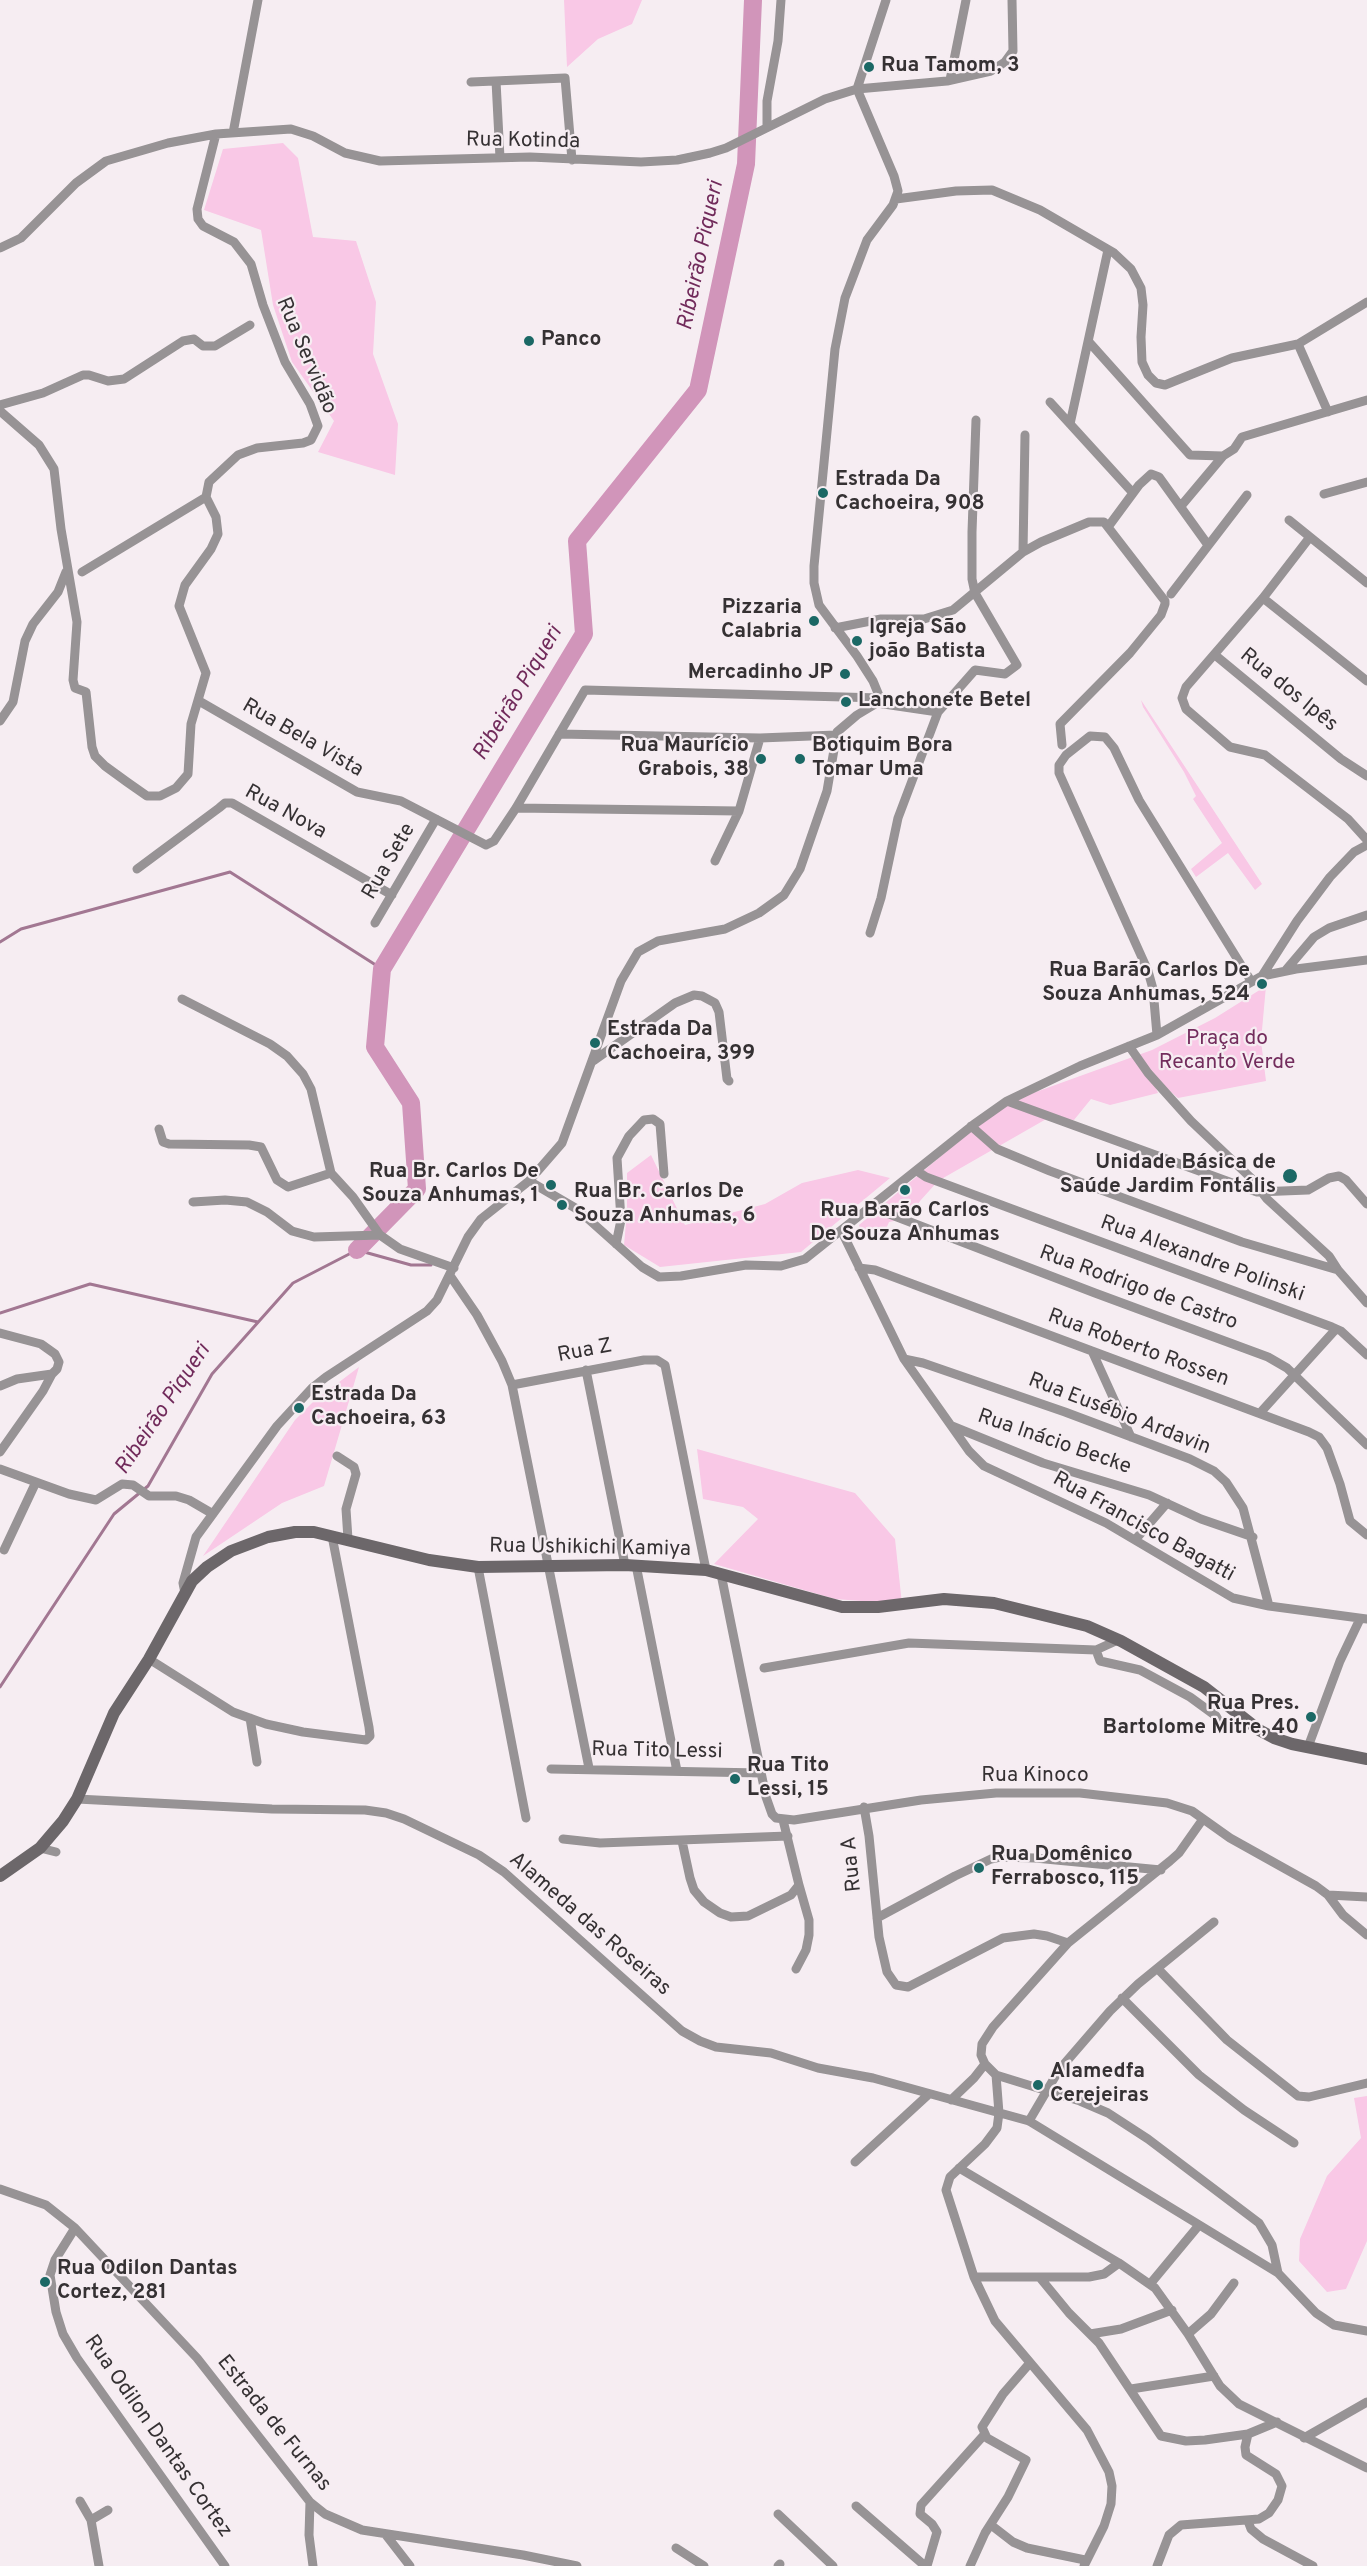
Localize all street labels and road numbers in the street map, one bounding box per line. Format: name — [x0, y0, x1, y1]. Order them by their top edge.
street label: Rua Kotinda — [466, 128, 580, 156]
street label: Rua Servidão — [269, 294, 341, 418]
street label: Rua dos Ipês — [1234, 644, 1342, 738]
street label: Rua Bela Vista — [237, 694, 367, 784]
street label: Rua Nova — [240, 780, 330, 846]
street label: Rua Sete — [358, 819, 422, 905]
street label: Rua Alexandre Polinski — [1096, 1211, 1308, 1309]
street label: Rua Rodrigo de Castro — [1035, 1241, 1241, 1337]
street label: Rua Roberto Rossen — [1044, 1304, 1232, 1394]
street label: Rua Z — [555, 1334, 615, 1370]
street label: Rua Eusébio Ardavin — [1024, 1369, 1214, 1461]
street label: Rua Inácio Becke — [974, 1405, 1134, 1481]
street label: Rua Francisco Bagatti — [1048, 1467, 1238, 1589]
street label: Rua Ushikichi Kamiya — [489, 1535, 691, 1563]
street label: Rua Tito Lessi — [591, 1738, 723, 1766]
street label: Rua Kinoco — [981, 1764, 1089, 1790]
street label: Rua A — [838, 1835, 868, 1893]
street label: Alameda das Roseiras — [503, 1848, 675, 2002]
street label: Rua Odilon Dantas Cortez — [77, 2331, 237, 2543]
street label: Estrada de Furnas — [210, 2351, 336, 2497]

